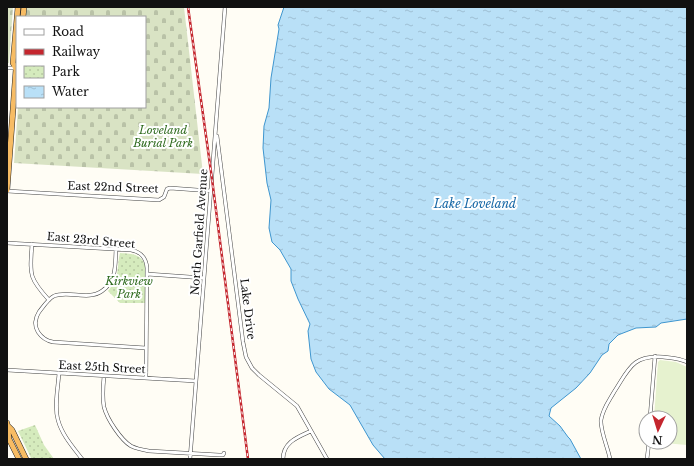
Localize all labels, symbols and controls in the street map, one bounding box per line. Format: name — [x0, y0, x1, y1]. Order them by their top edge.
legend — [16, 16, 146, 108]
text: Road — [52, 24, 84, 39]
text: Railway — [52, 44, 101, 59]
text: Park — [52, 64, 80, 79]
text: Water — [51, 84, 89, 99]
park label: Loveland Burial Park — [132, 123, 193, 150]
street label: North Garfield Avenue — [188, 168, 210, 296]
street label: East 22nd Street — [67, 178, 160, 196]
water label: Lake Loveland — [433, 196, 517, 211]
street label: East 23rd Street — [46, 229, 137, 251]
park label: Kirkview Park — [104, 274, 153, 301]
street label: Lake Drive — [237, 278, 259, 340]
street label: East 25th Street — [58, 358, 147, 376]
north arrow — [638, 410, 678, 450]
text: N — [651, 433, 663, 447]

